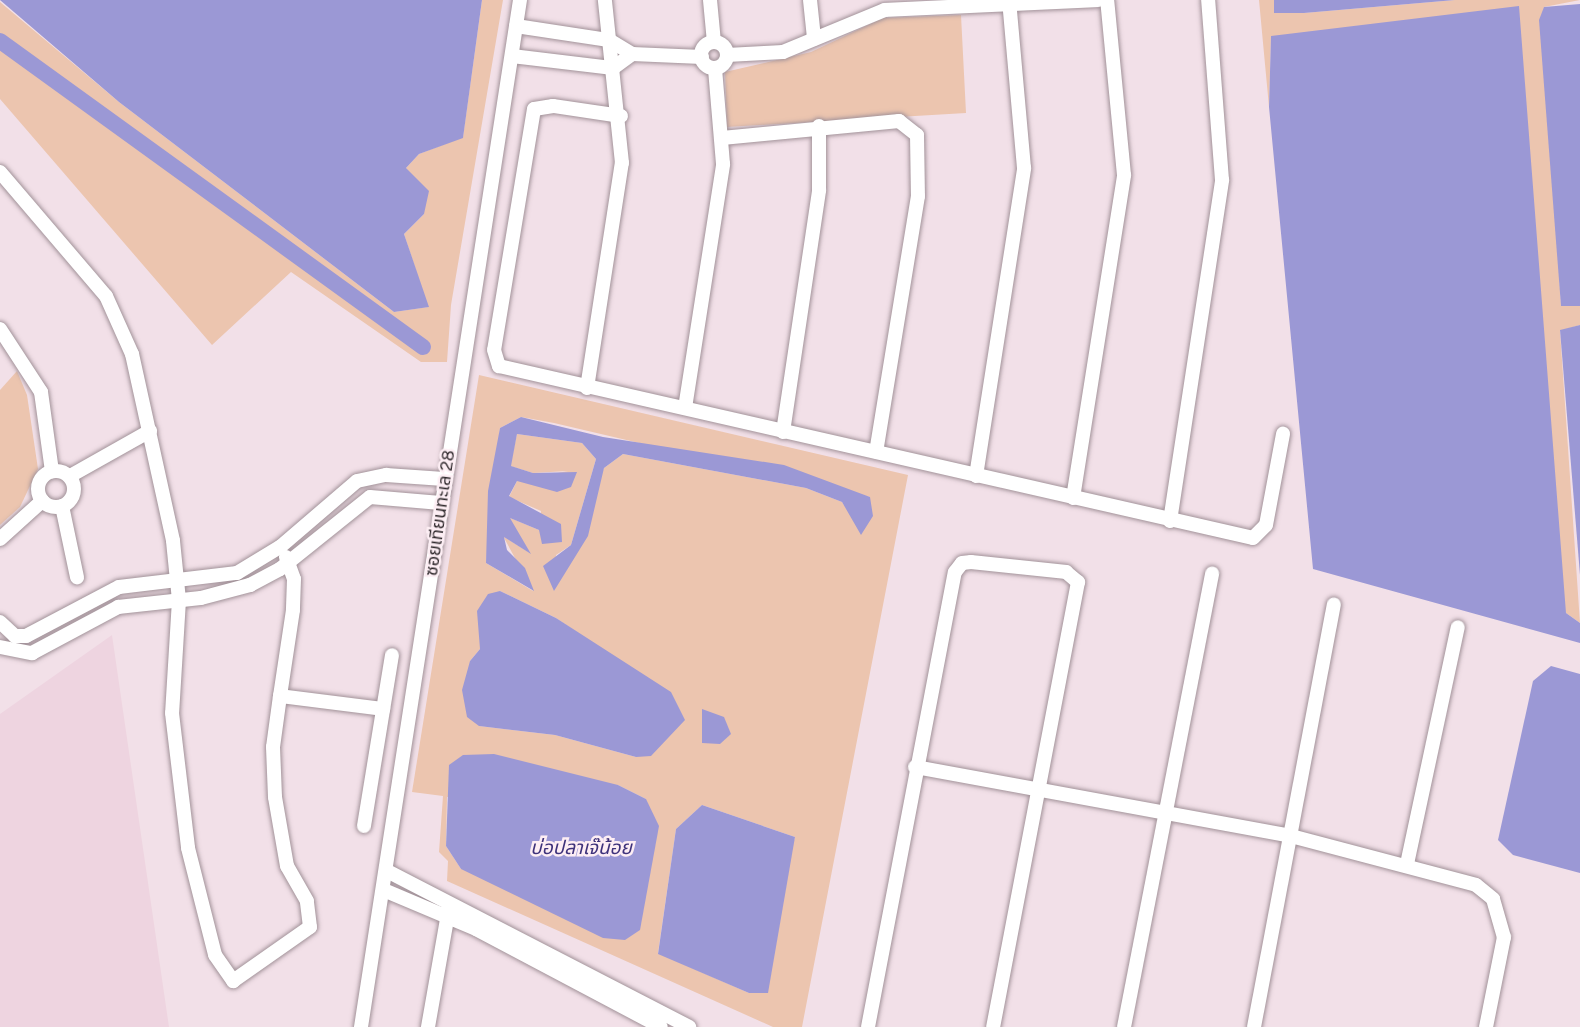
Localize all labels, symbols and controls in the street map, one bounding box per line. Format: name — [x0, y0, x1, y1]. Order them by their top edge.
street label: ซอยเทียนทะเล 28 — [420, 449, 460, 577]
water label: บ่อปลาเจ๊น้อย — [530, 837, 632, 859]

